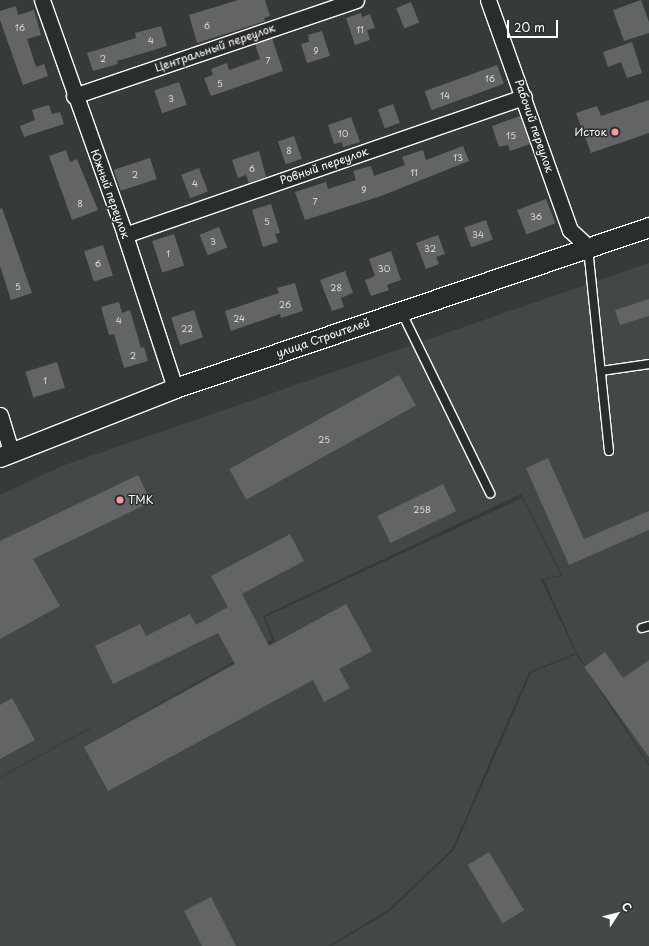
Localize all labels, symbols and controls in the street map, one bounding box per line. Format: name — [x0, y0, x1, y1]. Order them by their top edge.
scale bar — [509, 12, 560, 38]
text: 20 m — [514, 18, 545, 36]
house number: 6 — [204, 20, 210, 30]
street label: Центральный переулок — [153, 21, 277, 75]
house number: 16 — [15, 22, 25, 32]
house number: 11 — [356, 24, 364, 34]
house number: 4 — [148, 35, 154, 45]
house number: 9 — [313, 45, 319, 55]
house number: 2 — [100, 53, 106, 63]
house number: 7 — [265, 55, 271, 65]
house number: 16 — [485, 73, 495, 83]
house number: 5 — [217, 78, 223, 88]
street label: Рабочий переулок — [512, 78, 556, 174]
house number: 14 — [440, 90, 450, 100]
house number: 3 — [168, 93, 174, 103]
place label: Исток — [575, 125, 607, 139]
marker: Исток — [610, 127, 620, 137]
house number: 10 — [338, 128, 348, 138]
house number: 15 — [506, 130, 516, 140]
street label: Ровный переулок — [278, 145, 370, 187]
house number: 8 — [286, 145, 292, 155]
street label: Южный переулок — [88, 148, 132, 240]
house number: 13 — [453, 152, 463, 162]
house number: 6 — [249, 163, 255, 173]
house number: 11 — [410, 167, 418, 177]
house number: 2 — [132, 169, 138, 179]
house number: 4 — [192, 178, 198, 188]
house number: 9 — [361, 184, 367, 194]
house number: 7 — [312, 196, 318, 206]
house number: 8 — [77, 198, 83, 208]
house number: 36 — [530, 211, 542, 221]
house number: 5 — [264, 216, 270, 226]
house number: 34 — [472, 229, 484, 239]
house number: 3 — [210, 236, 216, 246]
house number: 32 — [424, 243, 436, 253]
house number: 1 — [166, 248, 170, 258]
house number: 6 — [95, 258, 101, 268]
house number: 30 — [378, 263, 390, 273]
house number: 5 — [15, 281, 21, 291]
house number: 28 — [330, 282, 342, 292]
house number: 26 — [279, 299, 291, 309]
house number: 24 — [233, 313, 245, 323]
house number: 4 — [116, 315, 122, 325]
street label: улица Строителей — [274, 316, 372, 360]
house number: 22 — [181, 323, 193, 333]
house number: 2 — [130, 350, 136, 360]
house number: 1 — [43, 375, 47, 385]
house number: 25 — [318, 434, 330, 444]
place label: ТМК — [128, 493, 153, 507]
marker: ТМК — [115, 495, 125, 505]
house number: 25В — [413, 504, 431, 514]
north arrow — [597, 894, 637, 934]
text: С — [618, 898, 636, 915]

